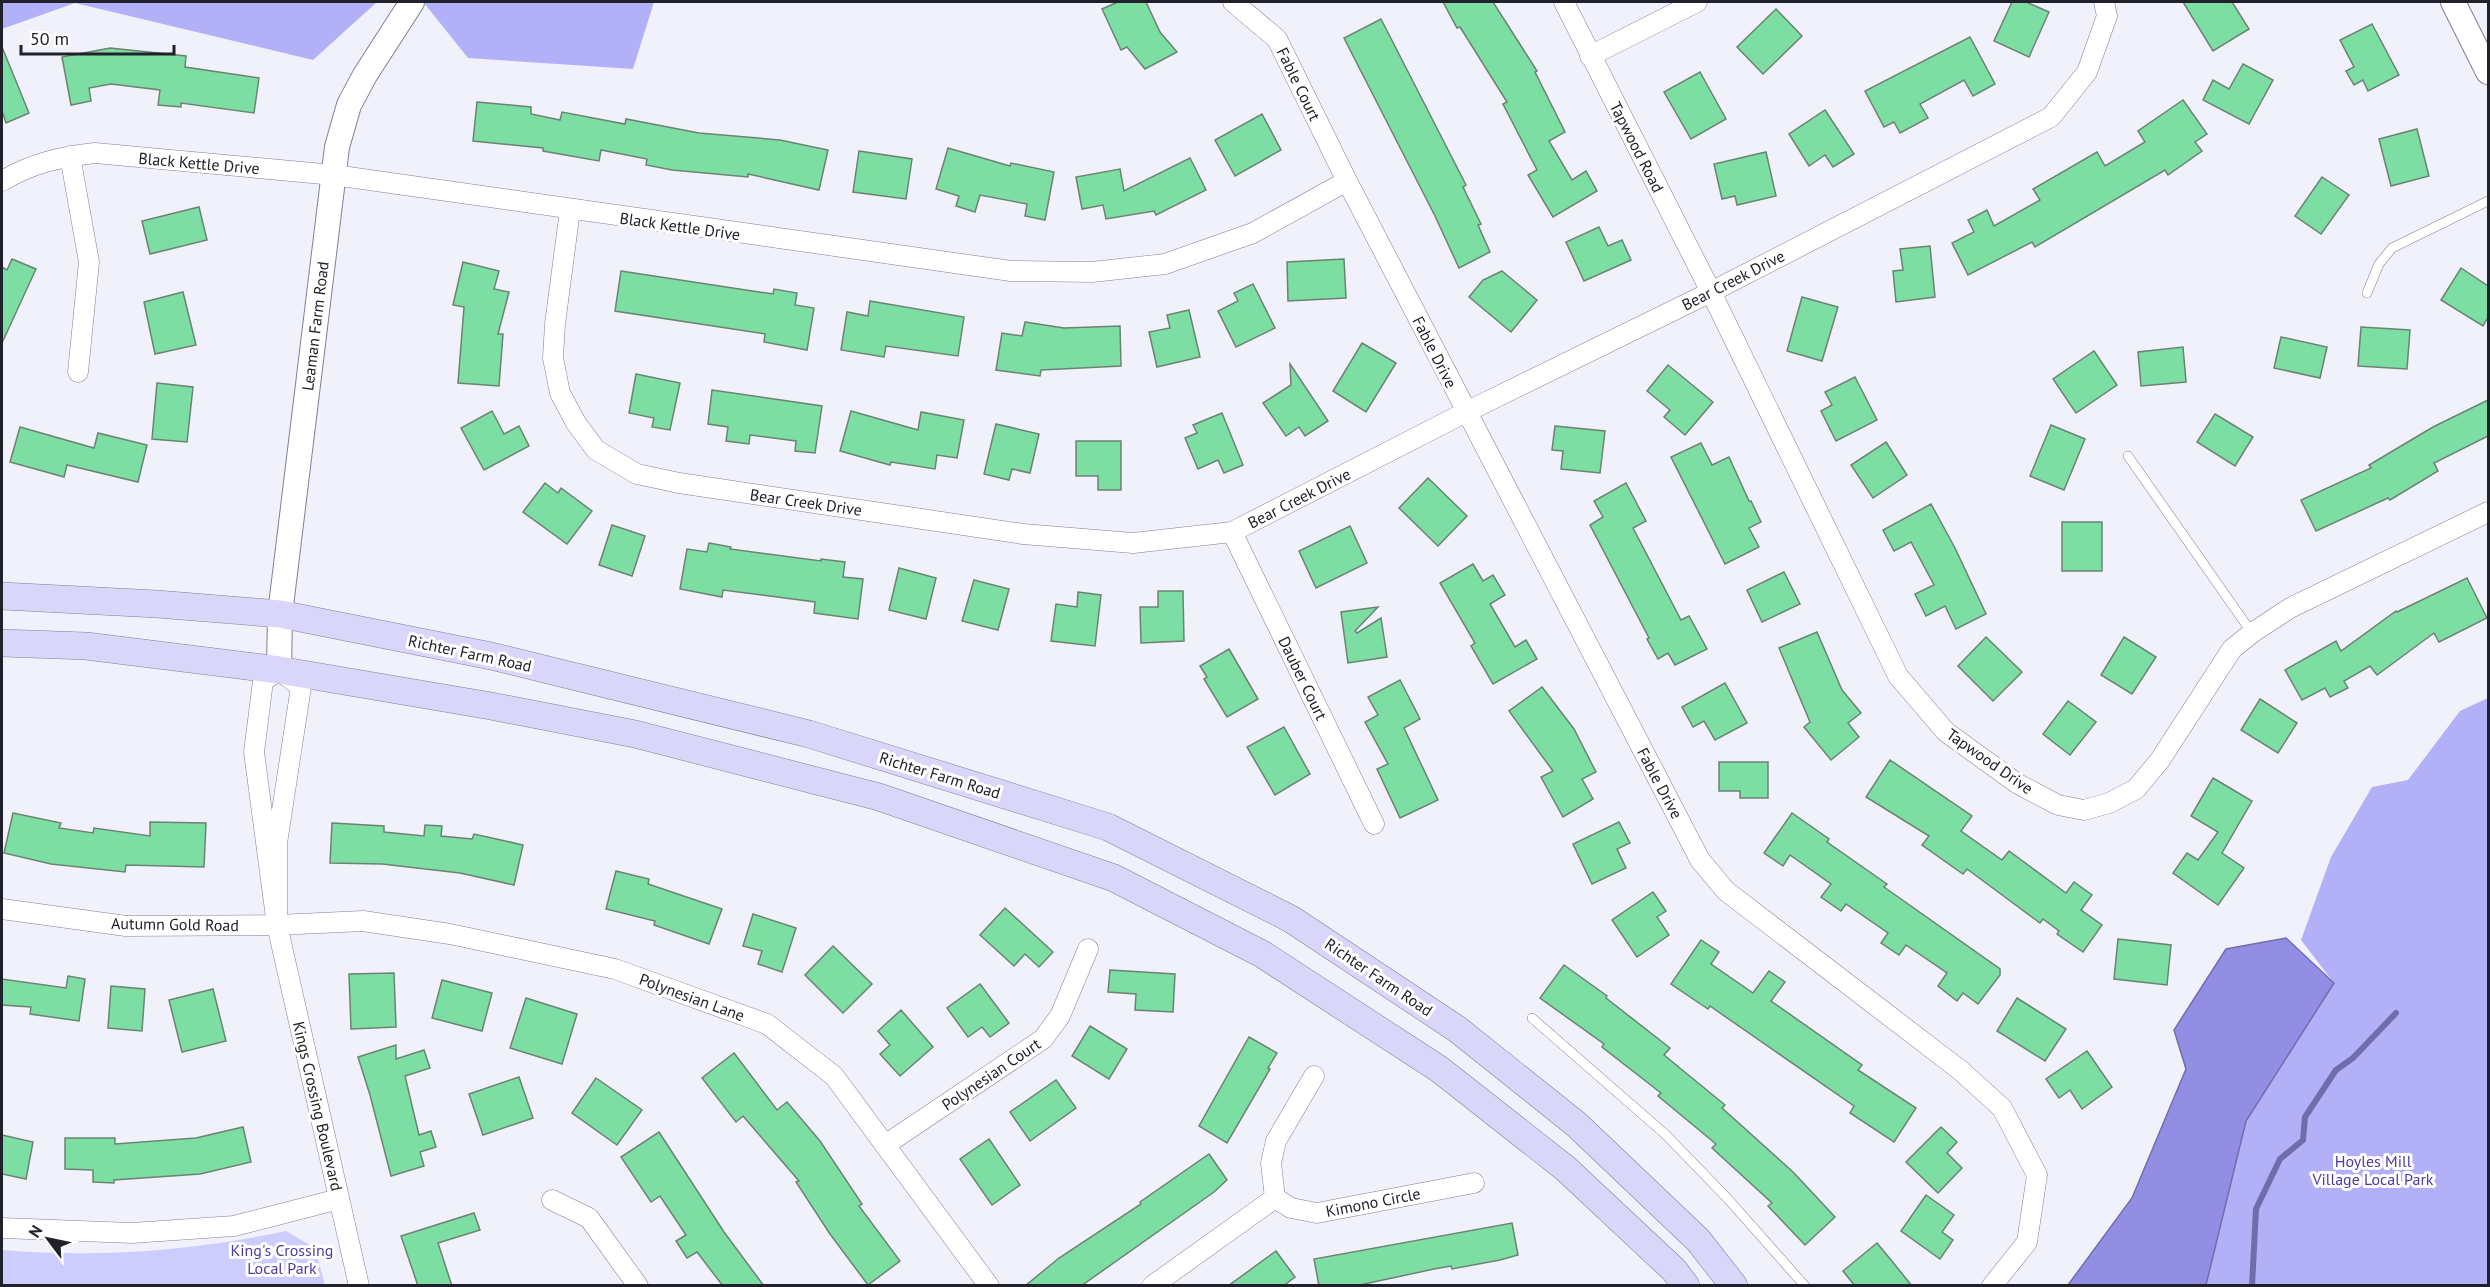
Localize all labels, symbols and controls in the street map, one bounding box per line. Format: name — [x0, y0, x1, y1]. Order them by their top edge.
scale bar — [21, 18, 174, 56]
text: 50 m — [30, 27, 69, 50]
street label: Fable Court — [1273, 44, 1326, 124]
street label: Tapwood Road — [1606, 98, 1668, 196]
street label: Black Kettle Drive — [138, 148, 260, 178]
street label: Black Kettle Drive — [618, 208, 742, 244]
street label: Bear Creek Drive — [1678, 245, 1788, 315]
street label: Leaman Farm Road — [297, 260, 333, 392]
street label: Fable Drive — [1408, 313, 1462, 391]
street label: Bear Creek Drive — [1244, 463, 1354, 533]
street label: Bear Creek Drive — [749, 484, 863, 520]
street label: Richter Farm Road — [406, 630, 534, 676]
street label: Dauber Court — [1274, 633, 1332, 724]
street label: Tapwood Drive — [1943, 724, 2037, 798]
street label: Fable Drive — [1633, 744, 1687, 822]
street label: Richter Farm Road — [877, 747, 1003, 803]
street label: Autumn Gold Road — [111, 913, 239, 935]
street label: Richter Farm Road — [1321, 934, 1437, 1020]
street label: Polynesian Lane — [637, 969, 747, 1025]
street label: Kings Crossing Boulevard — [289, 1019, 347, 1193]
street label: Polynesian Court — [938, 1033, 1045, 1114]
park label: Hoyles Mill Village Local Park — [2311, 1151, 2434, 1189]
street label: Kimono Circle — [1324, 1183, 1422, 1221]
north arrow — [18, 1209, 78, 1269]
text: N — [24, 1221, 47, 1241]
park label: King's Crossing Local Park — [231, 1240, 333, 1278]

